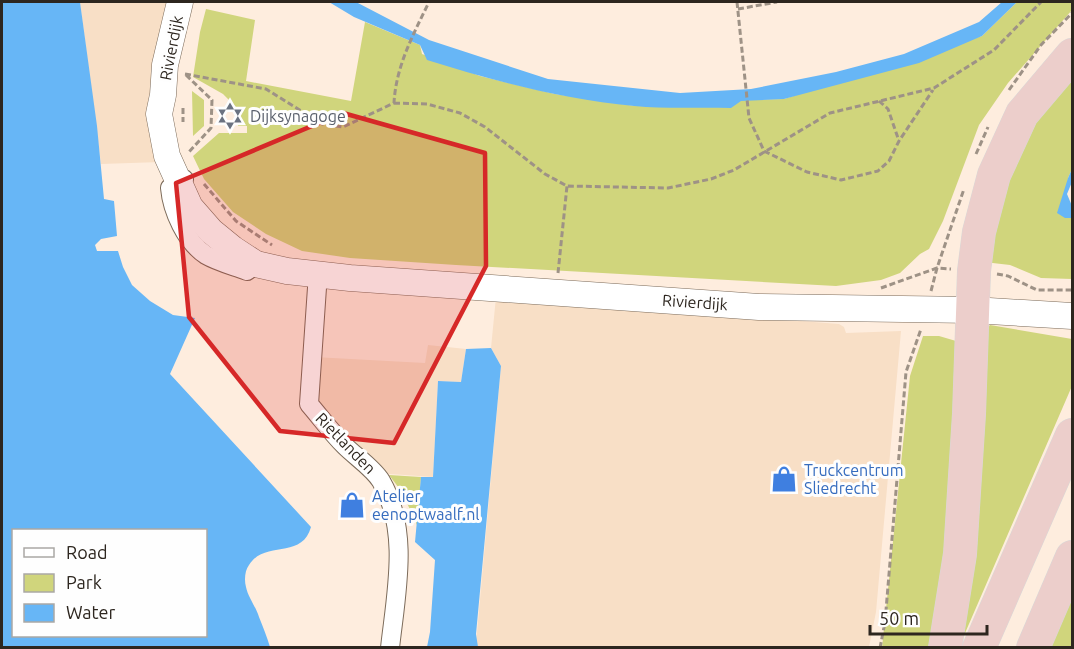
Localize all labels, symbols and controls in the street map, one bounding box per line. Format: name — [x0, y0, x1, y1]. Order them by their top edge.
street label: Rivierdijk — [156, 14, 186, 82]
synagogue icon: Dijksynagoge — [215, 101, 245, 131]
place label: Dijksynagoge — [250, 107, 346, 125]
street label: Rivierdijk — [662, 291, 728, 313]
street label: Rietlanden — [312, 409, 380, 477]
place label: Truckcentrum Sliedrecht — [804, 461, 903, 497]
shop icon: Truckcentrum Sliedrecht — [769, 464, 799, 494]
place label: Atelier eenoptwaalf.nl — [372, 487, 480, 523]
shop icon: Atelier eenoptwaalf.nl — [337, 490, 367, 520]
legend — [12, 529, 207, 637]
text: Road — [66, 542, 108, 562]
text: Park — [66, 572, 102, 592]
scale bar — [870, 598, 987, 636]
text: Water — [66, 602, 116, 622]
text: 50 m — [879, 608, 919, 628]

